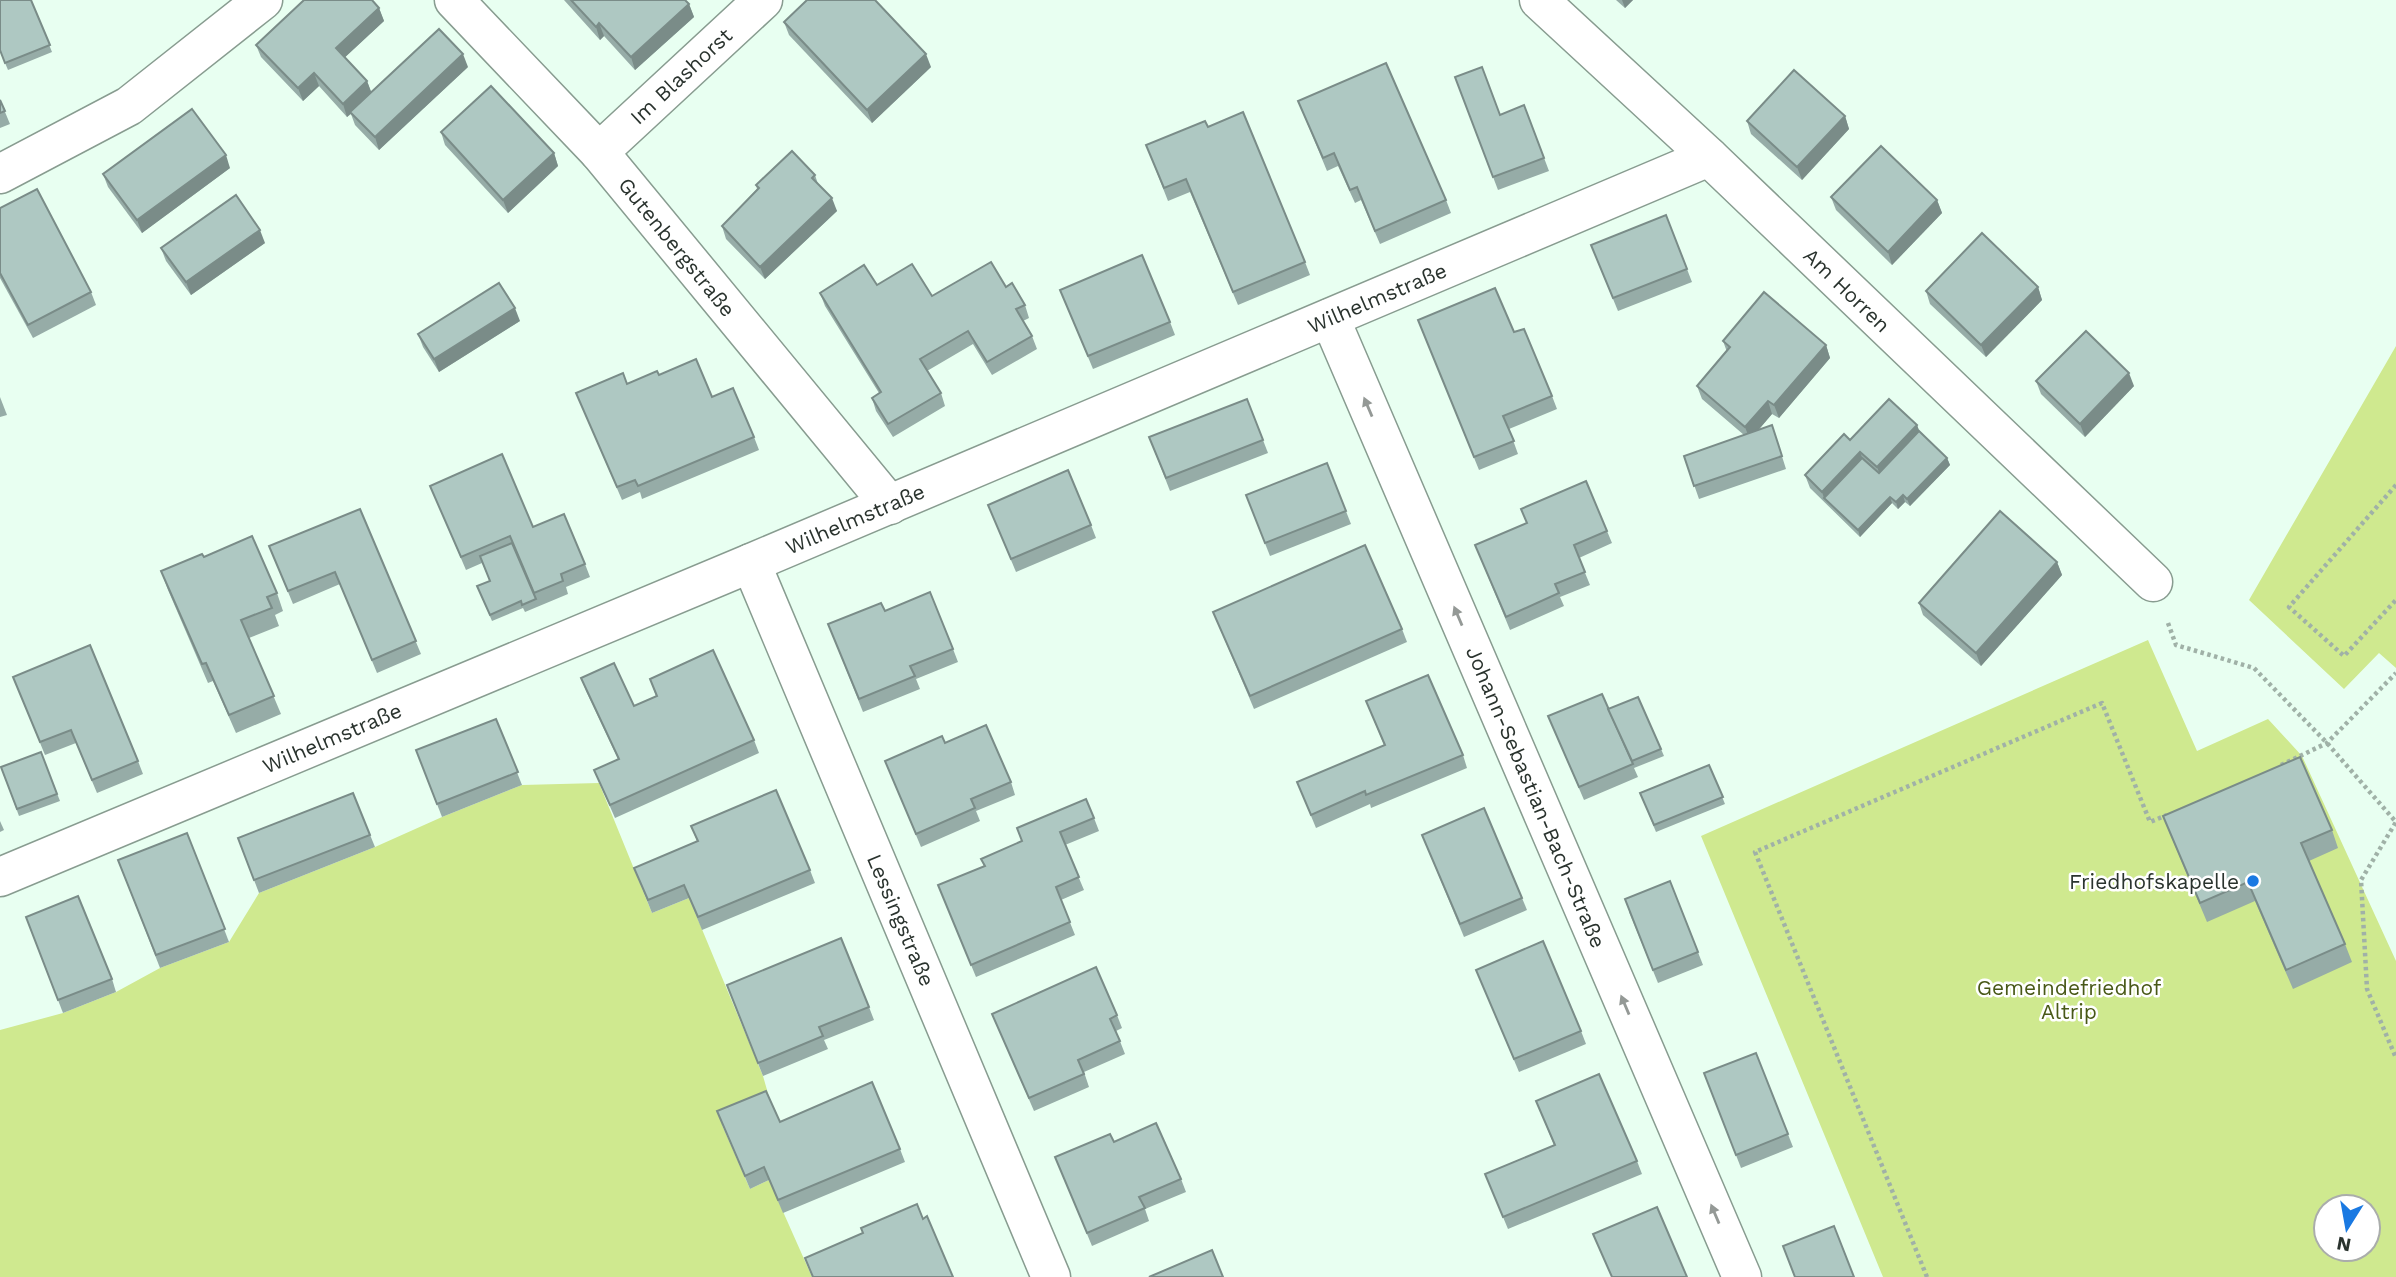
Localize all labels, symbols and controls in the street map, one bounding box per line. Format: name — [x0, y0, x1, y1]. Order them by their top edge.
street label: Im Blashorst — [625, 22, 737, 129]
street label: Gutenbergstraße — [613, 172, 741, 322]
street label: Am Horren — [1798, 243, 1896, 337]
street label: Wilhelmstraße — [1304, 257, 1450, 339]
one-way arrow — [1362, 397, 1374, 417]
street label: Wilhelmstraße — [782, 478, 928, 560]
one-way arrow — [1452, 606, 1464, 626]
street label: Johann-Sebastian-Bach-Straße — [1461, 642, 1611, 952]
street label: Wilhelmstraße — [259, 697, 405, 779]
street label: Lessingstraße — [862, 850, 940, 990]
place label: Friedhofskapelle — [2069, 869, 2239, 894]
marker: Friedhofskapelle — [2245, 873, 2261, 889]
park label: Gemeindefriedhof Altrip — [1977, 975, 2161, 1024]
one-way arrow — [1620, 995, 1631, 1016]
north arrow — [2312, 1193, 2382, 1263]
one-way arrow — [1709, 1204, 1720, 1225]
text: N — [2335, 1232, 2353, 1257]

